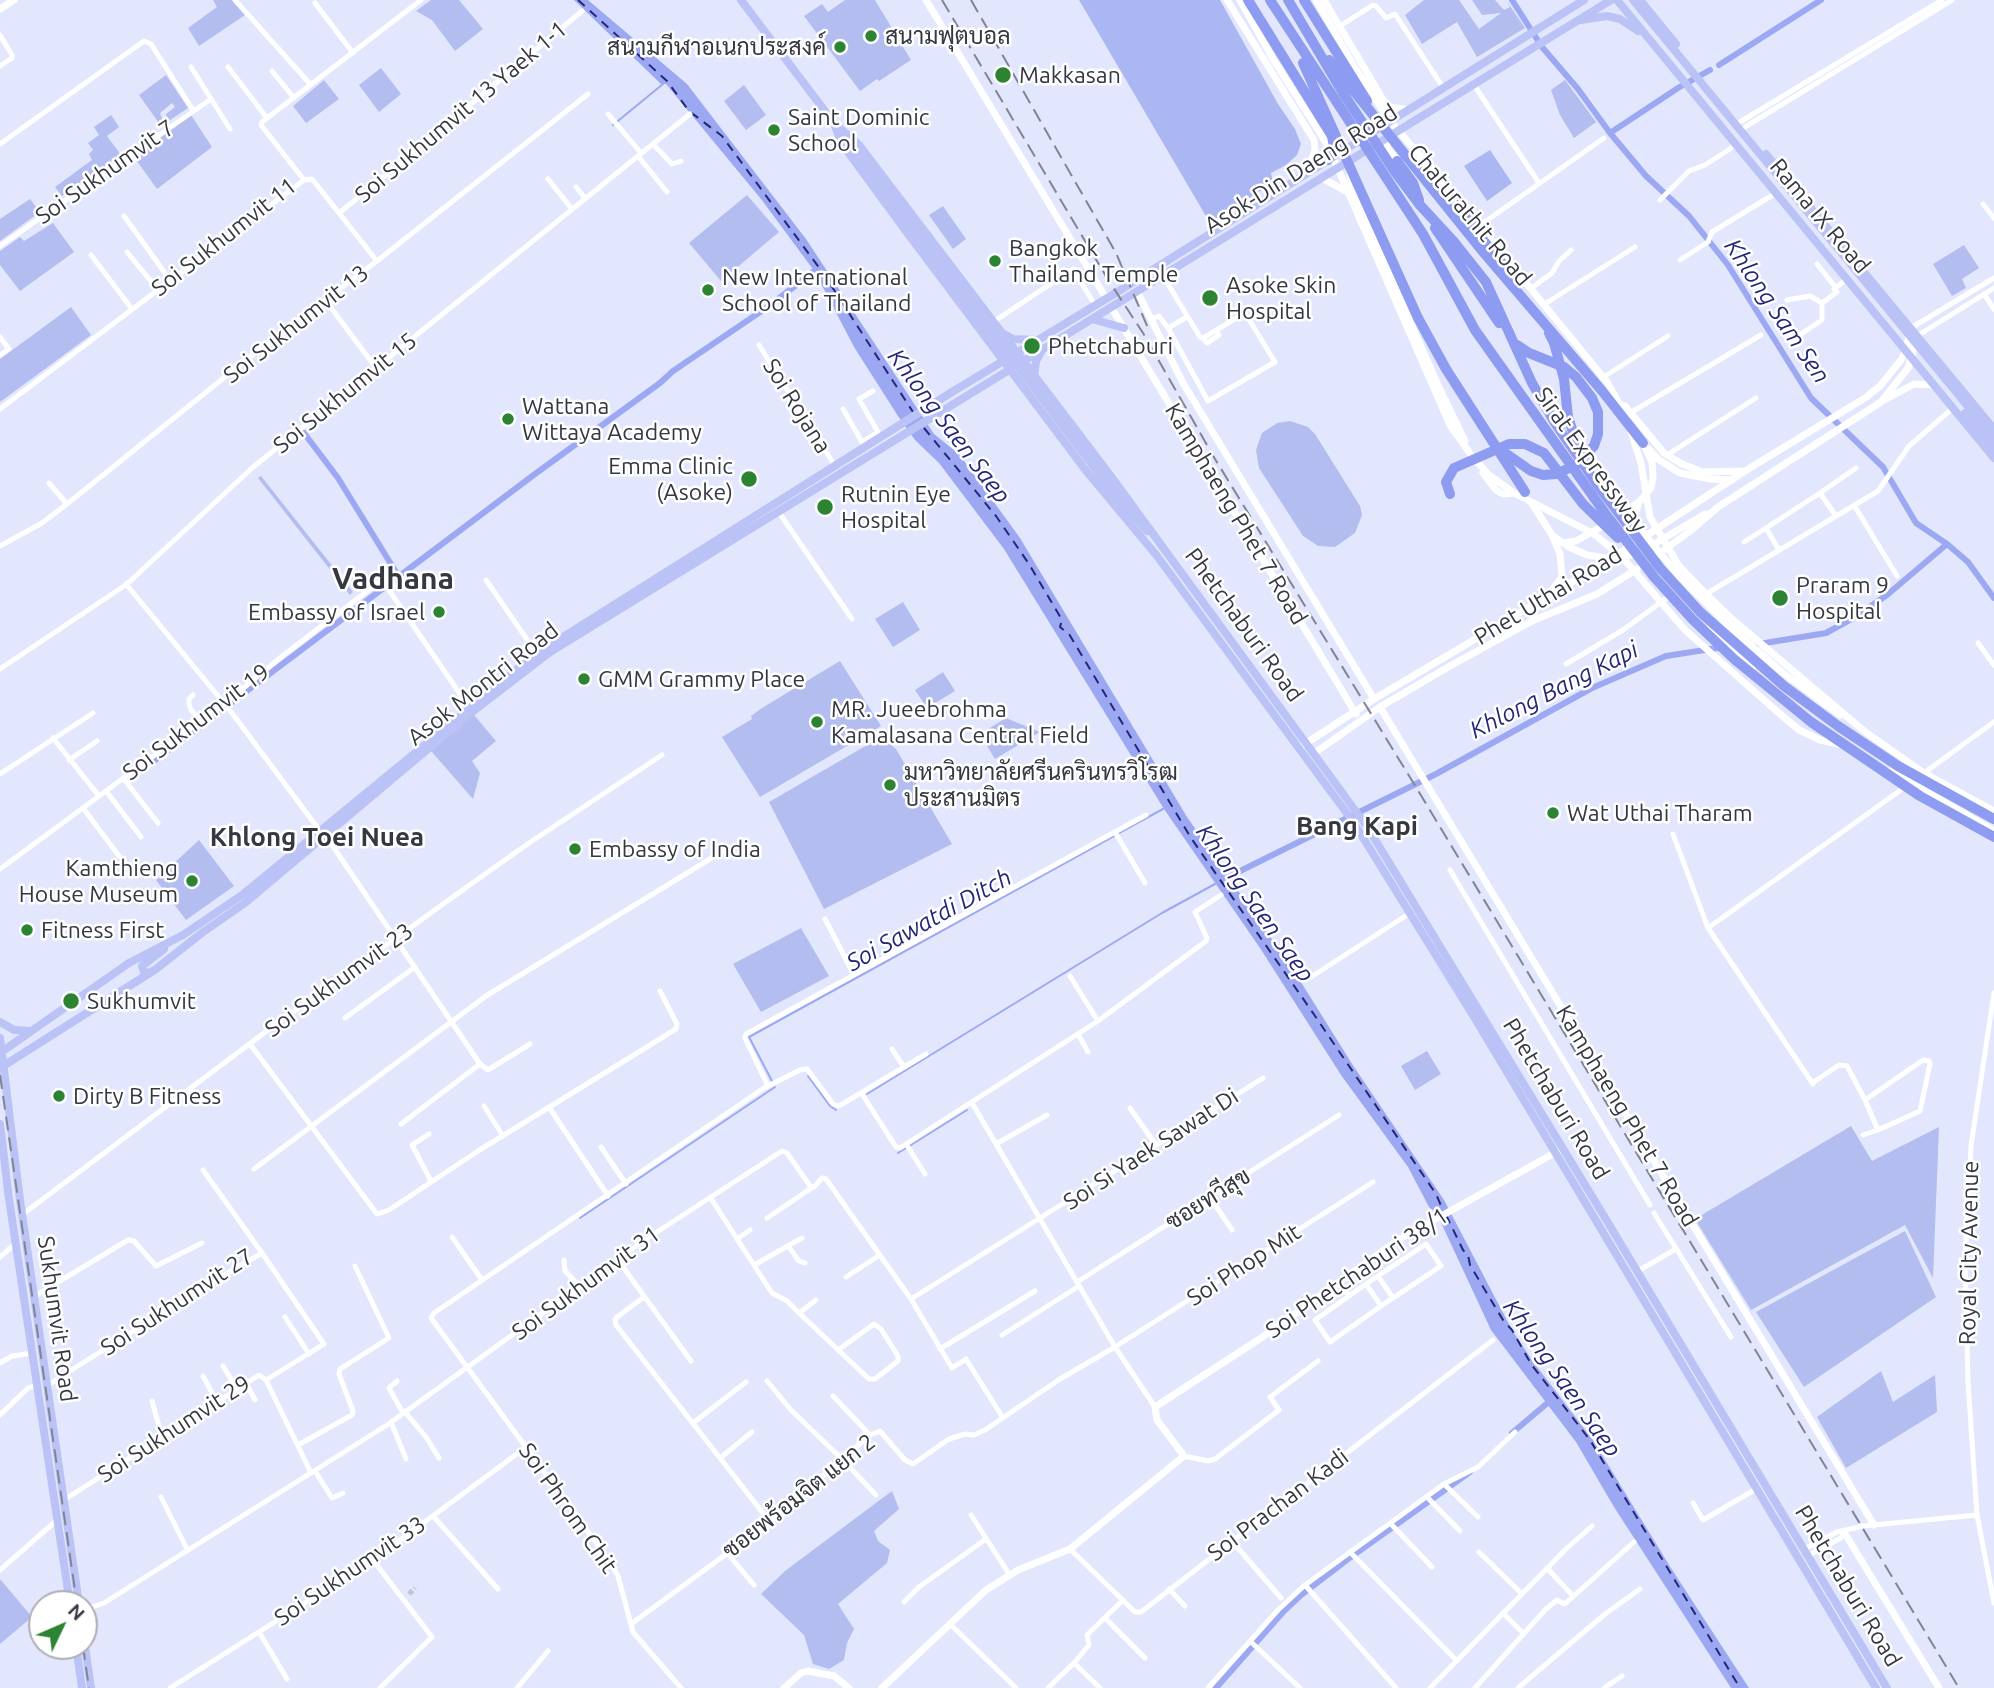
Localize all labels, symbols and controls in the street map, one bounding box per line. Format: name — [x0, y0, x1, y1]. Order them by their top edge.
street label: Soi Sukhumvit 13 Yaek 1-1 — [349, 15, 573, 209]
place label: สนามฟุตบอล — [885, 22, 1010, 50]
marker: สนามฟุตบอล — [863, 28, 879, 44]
place label: สนามกีฬาอเนกประสงค์ — [607, 33, 826, 61]
marker: สนามกีฬาอเนกประสงค์ — [832, 39, 848, 55]
place label: Makkasan — [1019, 61, 1121, 89]
marker: Makkasan — [993, 65, 1013, 85]
street label: Asok-Din Daeng Road — [1199, 98, 1403, 240]
place label: Saint Dominic School — [788, 103, 929, 157]
street label: Soi Sukhumvit 7 — [30, 114, 180, 230]
marker: Saint Dominic School — [766, 122, 782, 138]
street label: Chaturathit Road — [1403, 138, 1537, 292]
street label: Rama IX Road — [1764, 153, 1876, 279]
street label: Soi Sukhumvit 11 — [146, 172, 302, 302]
water label: Khlong Sam Sen — [1718, 233, 1836, 389]
place label: Bangkok Thailand Temple — [1009, 234, 1178, 288]
marker: Bangkok Thailand Temple — [987, 253, 1003, 269]
street label: Soi Sukhumvit 13 — [218, 259, 374, 389]
place label: New International School of Thailand — [722, 263, 911, 317]
place label: Asoke Skin Hospital — [1226, 271, 1336, 325]
marker: New International School of Thailand — [700, 282, 716, 298]
marker: Asoke Skin Hospital — [1200, 288, 1220, 308]
street label: Soi Sukhumvit 15 — [268, 327, 422, 459]
place label: Phetchaburi — [1048, 332, 1173, 360]
marker: Phetchaburi — [1022, 336, 1042, 356]
water label: Khlong Saen Saep — [882, 343, 1016, 509]
street label: Soi Rojana — [757, 354, 837, 458]
street label: Sirat Expressway — [1529, 382, 1653, 538]
place label: Wattana Wittaya Academy — [522, 392, 702, 446]
street label: Kamphaeng Phet 7 Road — [1159, 398, 1313, 630]
marker: Wattana Wittaya Academy — [500, 411, 516, 427]
place label: Emma Clinic (Asoke) — [608, 452, 733, 506]
marker: Emma Clinic (Asoke) — [739, 469, 759, 489]
place label: Rutnin Eye Hospital — [841, 480, 951, 534]
marker: Rutnin Eye Hospital — [815, 497, 835, 517]
street label: Phet Uthai Road — [1469, 541, 1627, 651]
street label: Phetchaburi Road — [1179, 543, 1309, 707]
district label: Vadhana — [332, 561, 454, 597]
place label: Praram 9 Hospital — [1796, 571, 1889, 625]
marker: Praram 9 Hospital — [1770, 588, 1790, 608]
place label: Embassy of Israel — [248, 598, 425, 626]
marker: Embassy of Israel — [431, 604, 447, 620]
street label: Asok Montri Road — [402, 617, 564, 751]
water label: Khlong Bang Kapi — [1465, 635, 1643, 745]
street label: Soi Sukhumvit 19 — [117, 658, 275, 786]
place label: GMM Grammy Place — [598, 665, 805, 693]
marker: GMM Grammy Place — [576, 671, 592, 687]
place label: MR. Jueebrohma Kamalasana Central Field — [831, 695, 1089, 749]
marker: MR. Jueebrohma Kamalasana Central Field — [809, 714, 825, 730]
place label: มหาวิทยาลัยศรีนครินทรวิโรฒ ประสานมิตร — [904, 758, 1178, 812]
marker: มหาวิทยาลัยศรีนครินทรวิโรฒ ประสานมิตร — [882, 777, 898, 793]
place label: Wat Uthai Tharam — [1567, 799, 1753, 827]
marker: Wat Uthai Tharam — [1545, 805, 1561, 821]
district label: Bang Kapi — [1296, 810, 1418, 842]
water label: Khlong Saen Saep — [1190, 819, 1320, 987]
district label: Khlong Toei Nuea — [210, 821, 424, 853]
place label: Embassy of India — [589, 835, 761, 863]
marker: Embassy of India — [567, 841, 583, 857]
place label: Kamthieng House Museum — [19, 854, 178, 908]
water label: Soi Sawatdi Ditch — [841, 863, 1017, 977]
marker: Kamthieng House Museum — [184, 873, 200, 889]
place label: Fitness First — [41, 916, 164, 944]
street label: Soi Sukhumvit 23 — [260, 917, 418, 1043]
marker: Fitness First — [19, 922, 35, 938]
place label: Sukhumvit — [87, 987, 196, 1015]
marker: Sukhumvit — [61, 991, 81, 1011]
street label: Kamphaeng Phet 7 Road — [1550, 1000, 1704, 1232]
street label: Phetchaburi Road — [1497, 1013, 1615, 1185]
place label: Dirty B Fitness — [73, 1082, 221, 1110]
street label: Soi Si Yaek Sawat Di — [1058, 1082, 1244, 1216]
marker: Dirty B Fitness — [51, 1088, 67, 1104]
street label: Royal City Avenue — [1954, 1161, 1984, 1345]
street label: ซอยทวีสุข — [1161, 1162, 1255, 1236]
street label: Soi Phetchaburi 38/1 — [1261, 1202, 1453, 1344]
street label: Soi Phop Mit — [1182, 1218, 1306, 1312]
street label: Soi Sukhumvit 31 — [507, 1220, 665, 1346]
street label: Sukhumvit Road — [32, 1234, 82, 1404]
street label: Soi Sukhumvit 27 — [96, 1242, 258, 1362]
water label: Khlong Saen Saep — [1497, 1294, 1627, 1462]
street label: Soi Sukhumvit 29 — [93, 1369, 255, 1489]
street label: ซอยพร้อมจิต แยก 2 — [717, 1428, 881, 1564]
street label: Soi Phrom Chit — [513, 1438, 623, 1578]
street label: Soi Prachan Kadi — [1202, 1443, 1354, 1567]
street label: Phetchaburi Road — [1789, 1500, 1907, 1672]
street label: Soi Sukhumvit 33 — [269, 1510, 431, 1632]
north arrow — [28, 1590, 98, 1660]
text: N — [64, 1599, 90, 1625]

